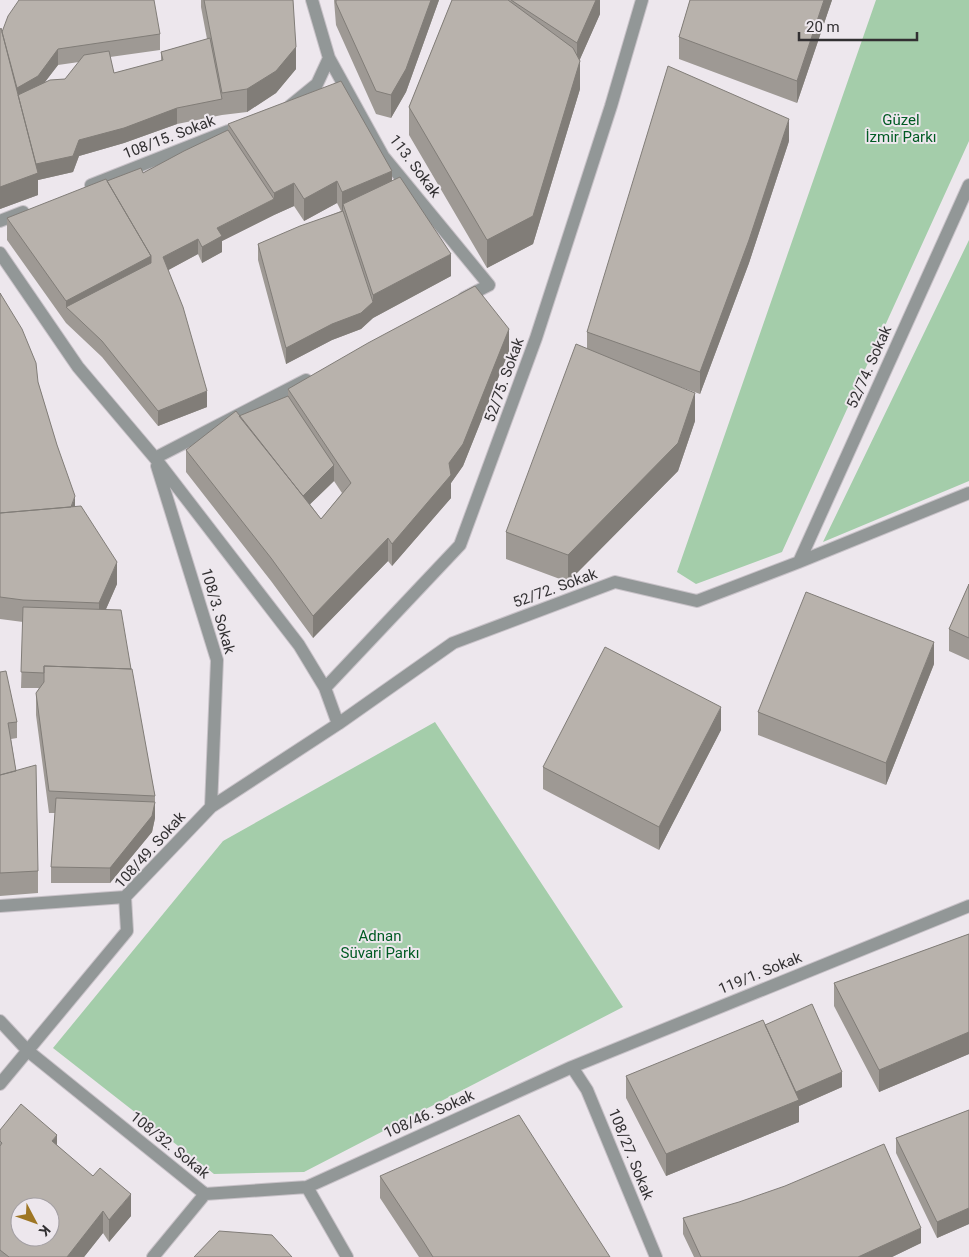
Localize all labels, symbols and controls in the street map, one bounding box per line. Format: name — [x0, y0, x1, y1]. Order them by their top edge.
scale bar — [799, 10, 916, 42]
text: 20 m — [806, 18, 840, 36]
street label: 108/15. Sokak — [121, 111, 218, 163]
park label: Güzel İzmir Parkı — [865, 111, 937, 146]
street label: 113. Sokak — [386, 131, 445, 201]
street label: 52/74. Sokak — [843, 323, 895, 411]
street label: 52/75. Sokak — [480, 335, 528, 425]
street label: 52/72. Sokak — [510, 564, 600, 612]
street label: 108/3. Sokak — [197, 566, 239, 656]
street label: 108/49. Sokak — [111, 808, 189, 892]
park label: Adnan Süvari Parkı — [341, 927, 419, 962]
street label: 119/1. Sokak — [716, 948, 805, 998]
street label: 108/46. Sokak — [381, 1086, 477, 1142]
street label: 108/27. Sokak — [605, 1106, 658, 1203]
street label: 108/32. Sokak — [127, 1108, 214, 1183]
north arrow — [10, 1197, 60, 1247]
text: K — [36, 1222, 54, 1239]

